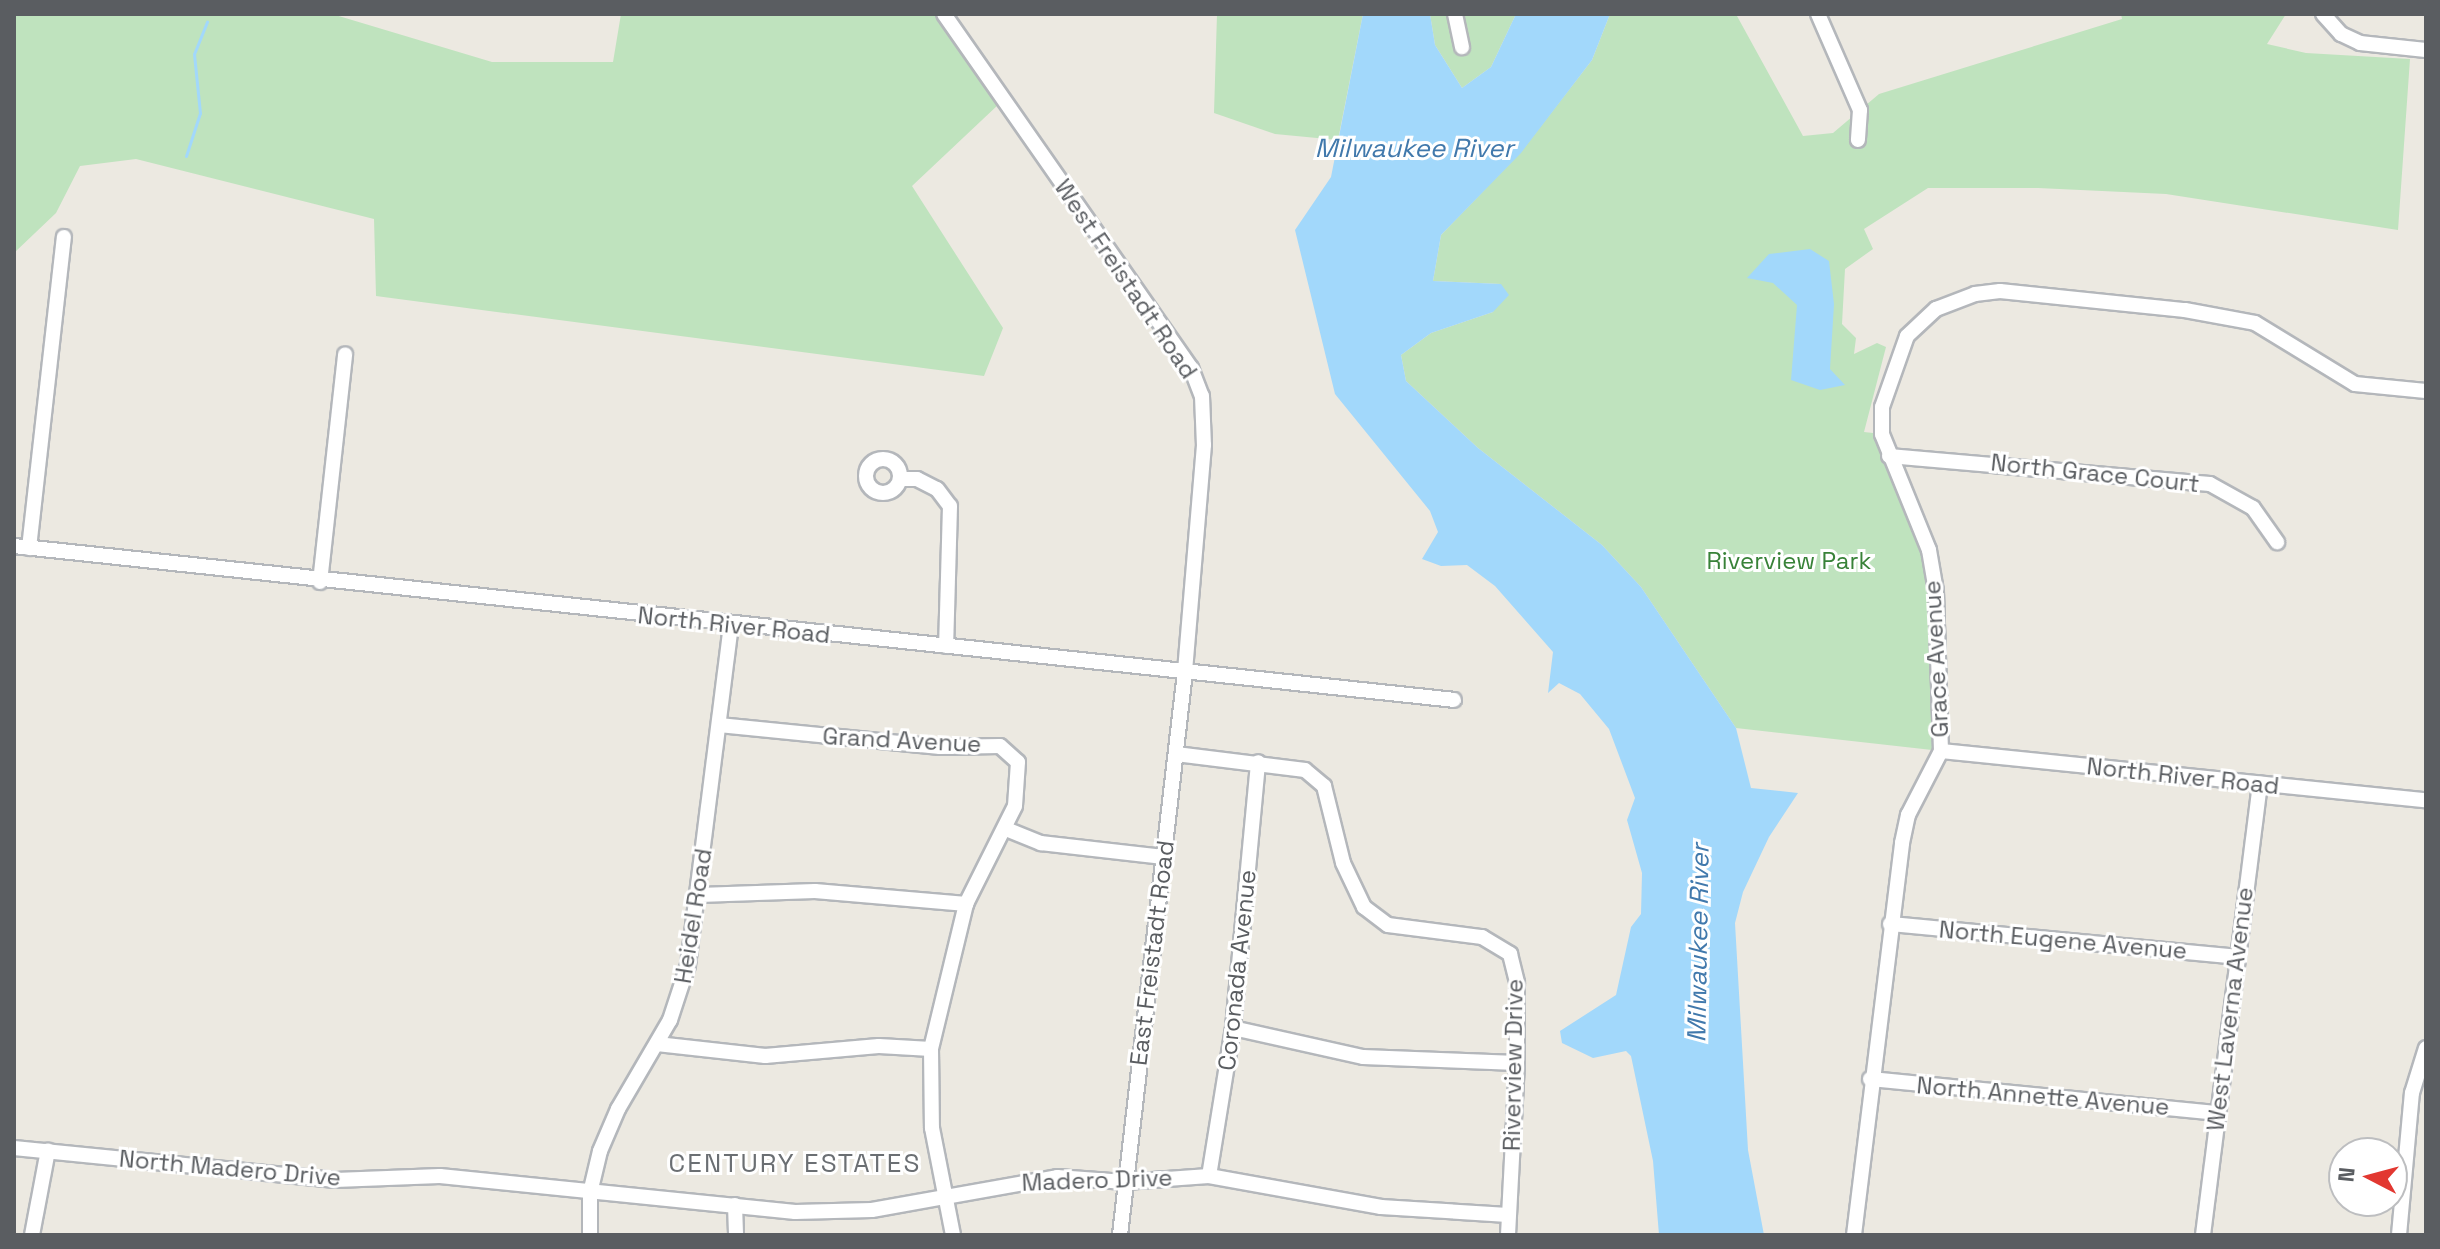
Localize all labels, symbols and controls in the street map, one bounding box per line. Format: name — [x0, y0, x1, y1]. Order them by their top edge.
water label: Milwaukee River — [1315, 133, 1513, 165]
street label: West Freistadt Road — [1048, 174, 1204, 384]
street label: North Grace Court — [1989, 448, 2201, 498]
park label: Riverview Park — [1707, 547, 1871, 575]
street label: Grace Avenue — [1917, 580, 1955, 738]
street label: North River Road — [636, 601, 832, 649]
street label: Grand Avenue — [822, 721, 982, 759]
street label: North River Road — [2085, 752, 2281, 800]
street label: East Freistadt Road — [1124, 839, 1180, 1067]
water label: Milwaukee River — [1682, 843, 1716, 1043]
street label: Heidel Road — [668, 846, 718, 986]
street label: Coronada Avenue — [1212, 868, 1262, 1072]
street label: West Laverna Avenue — [2201, 885, 2259, 1133]
street label: North Eugene Avenue — [1938, 915, 2188, 965]
street label: Riverview Drive — [1497, 979, 1529, 1151]
street label: North Annette Avenue — [1915, 1071, 2171, 1121]
north arrow — [2328, 1137, 2408, 1217]
street label: North Madero Drive — [118, 1144, 342, 1192]
district label: CENTURY ESTATES — [668, 1148, 922, 1180]
street label: Madero Drive — [1021, 1163, 1173, 1197]
text: N — [2331, 1166, 2361, 1183]

